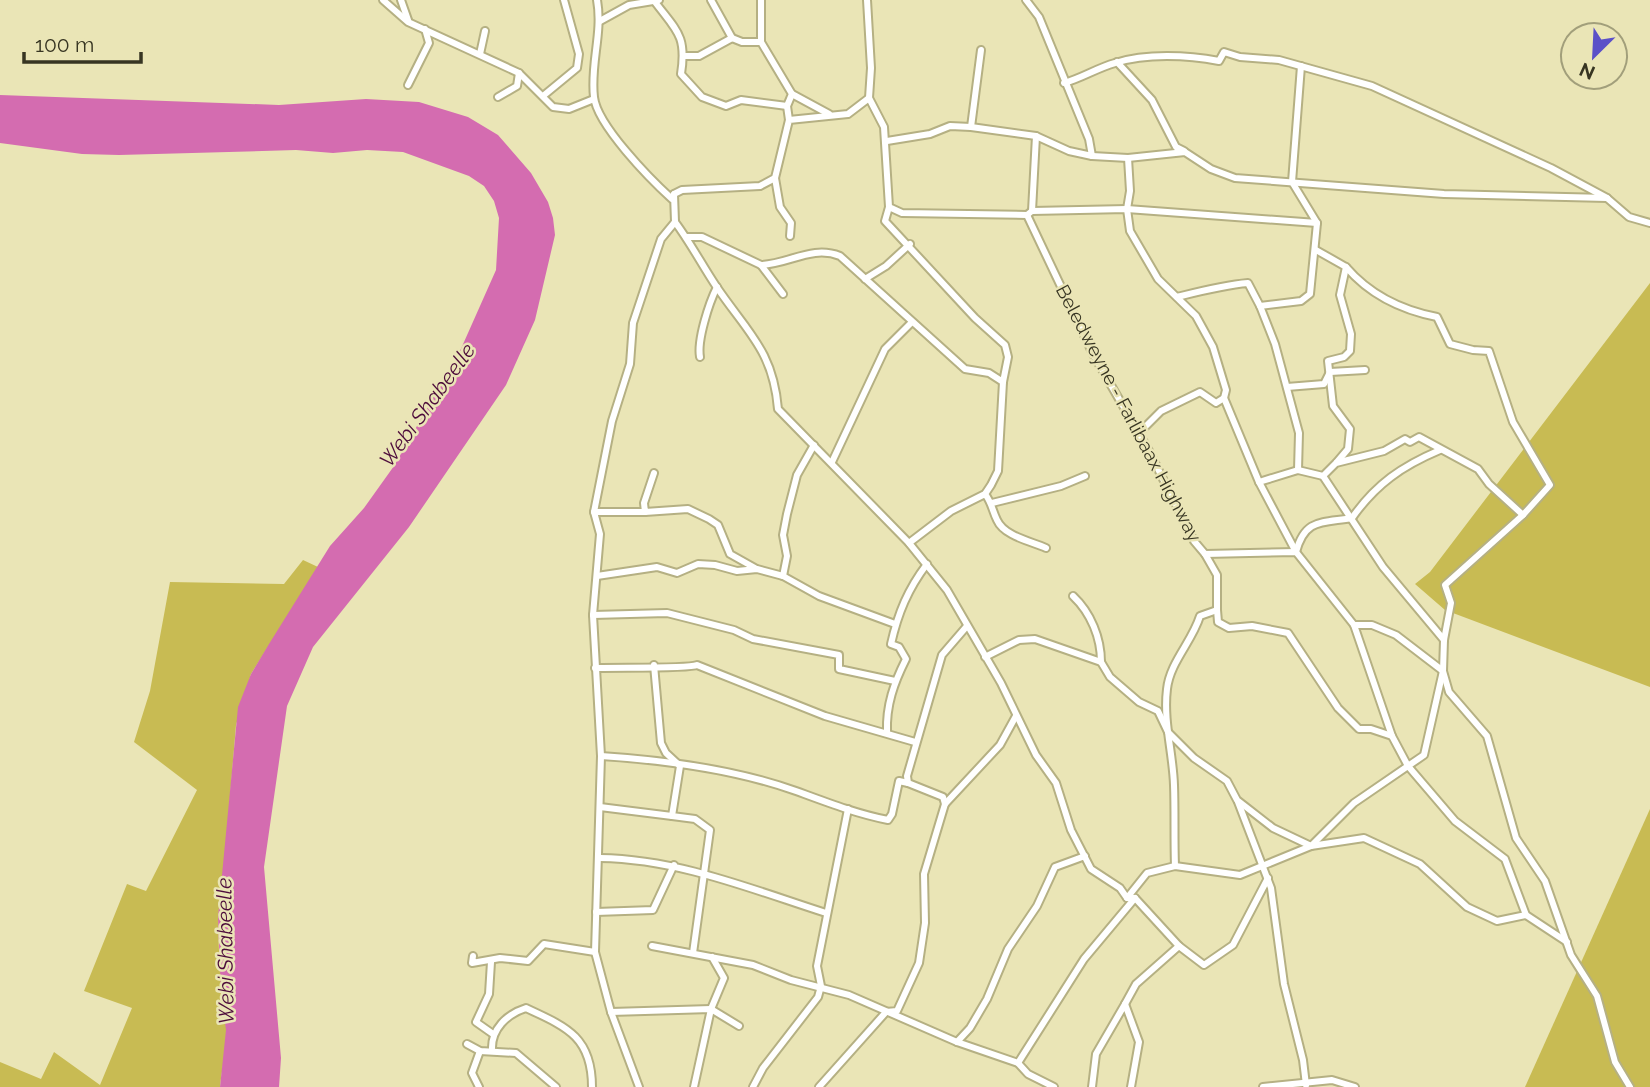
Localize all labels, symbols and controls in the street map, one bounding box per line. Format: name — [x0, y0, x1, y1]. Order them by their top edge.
scale bar — [24, 21, 142, 65]
north arrow — [1559, 21, 1629, 91]
text: 100 m — [35, 32, 94, 57]
text: N — [1576, 59, 1598, 85]
street label: Beledweyne - Farlibaax Highway — [1052, 281, 1206, 545]
water label: Webi Shabeelle — [374, 338, 480, 472]
water label: Webi Shabeelle — [211, 877, 239, 1025]

